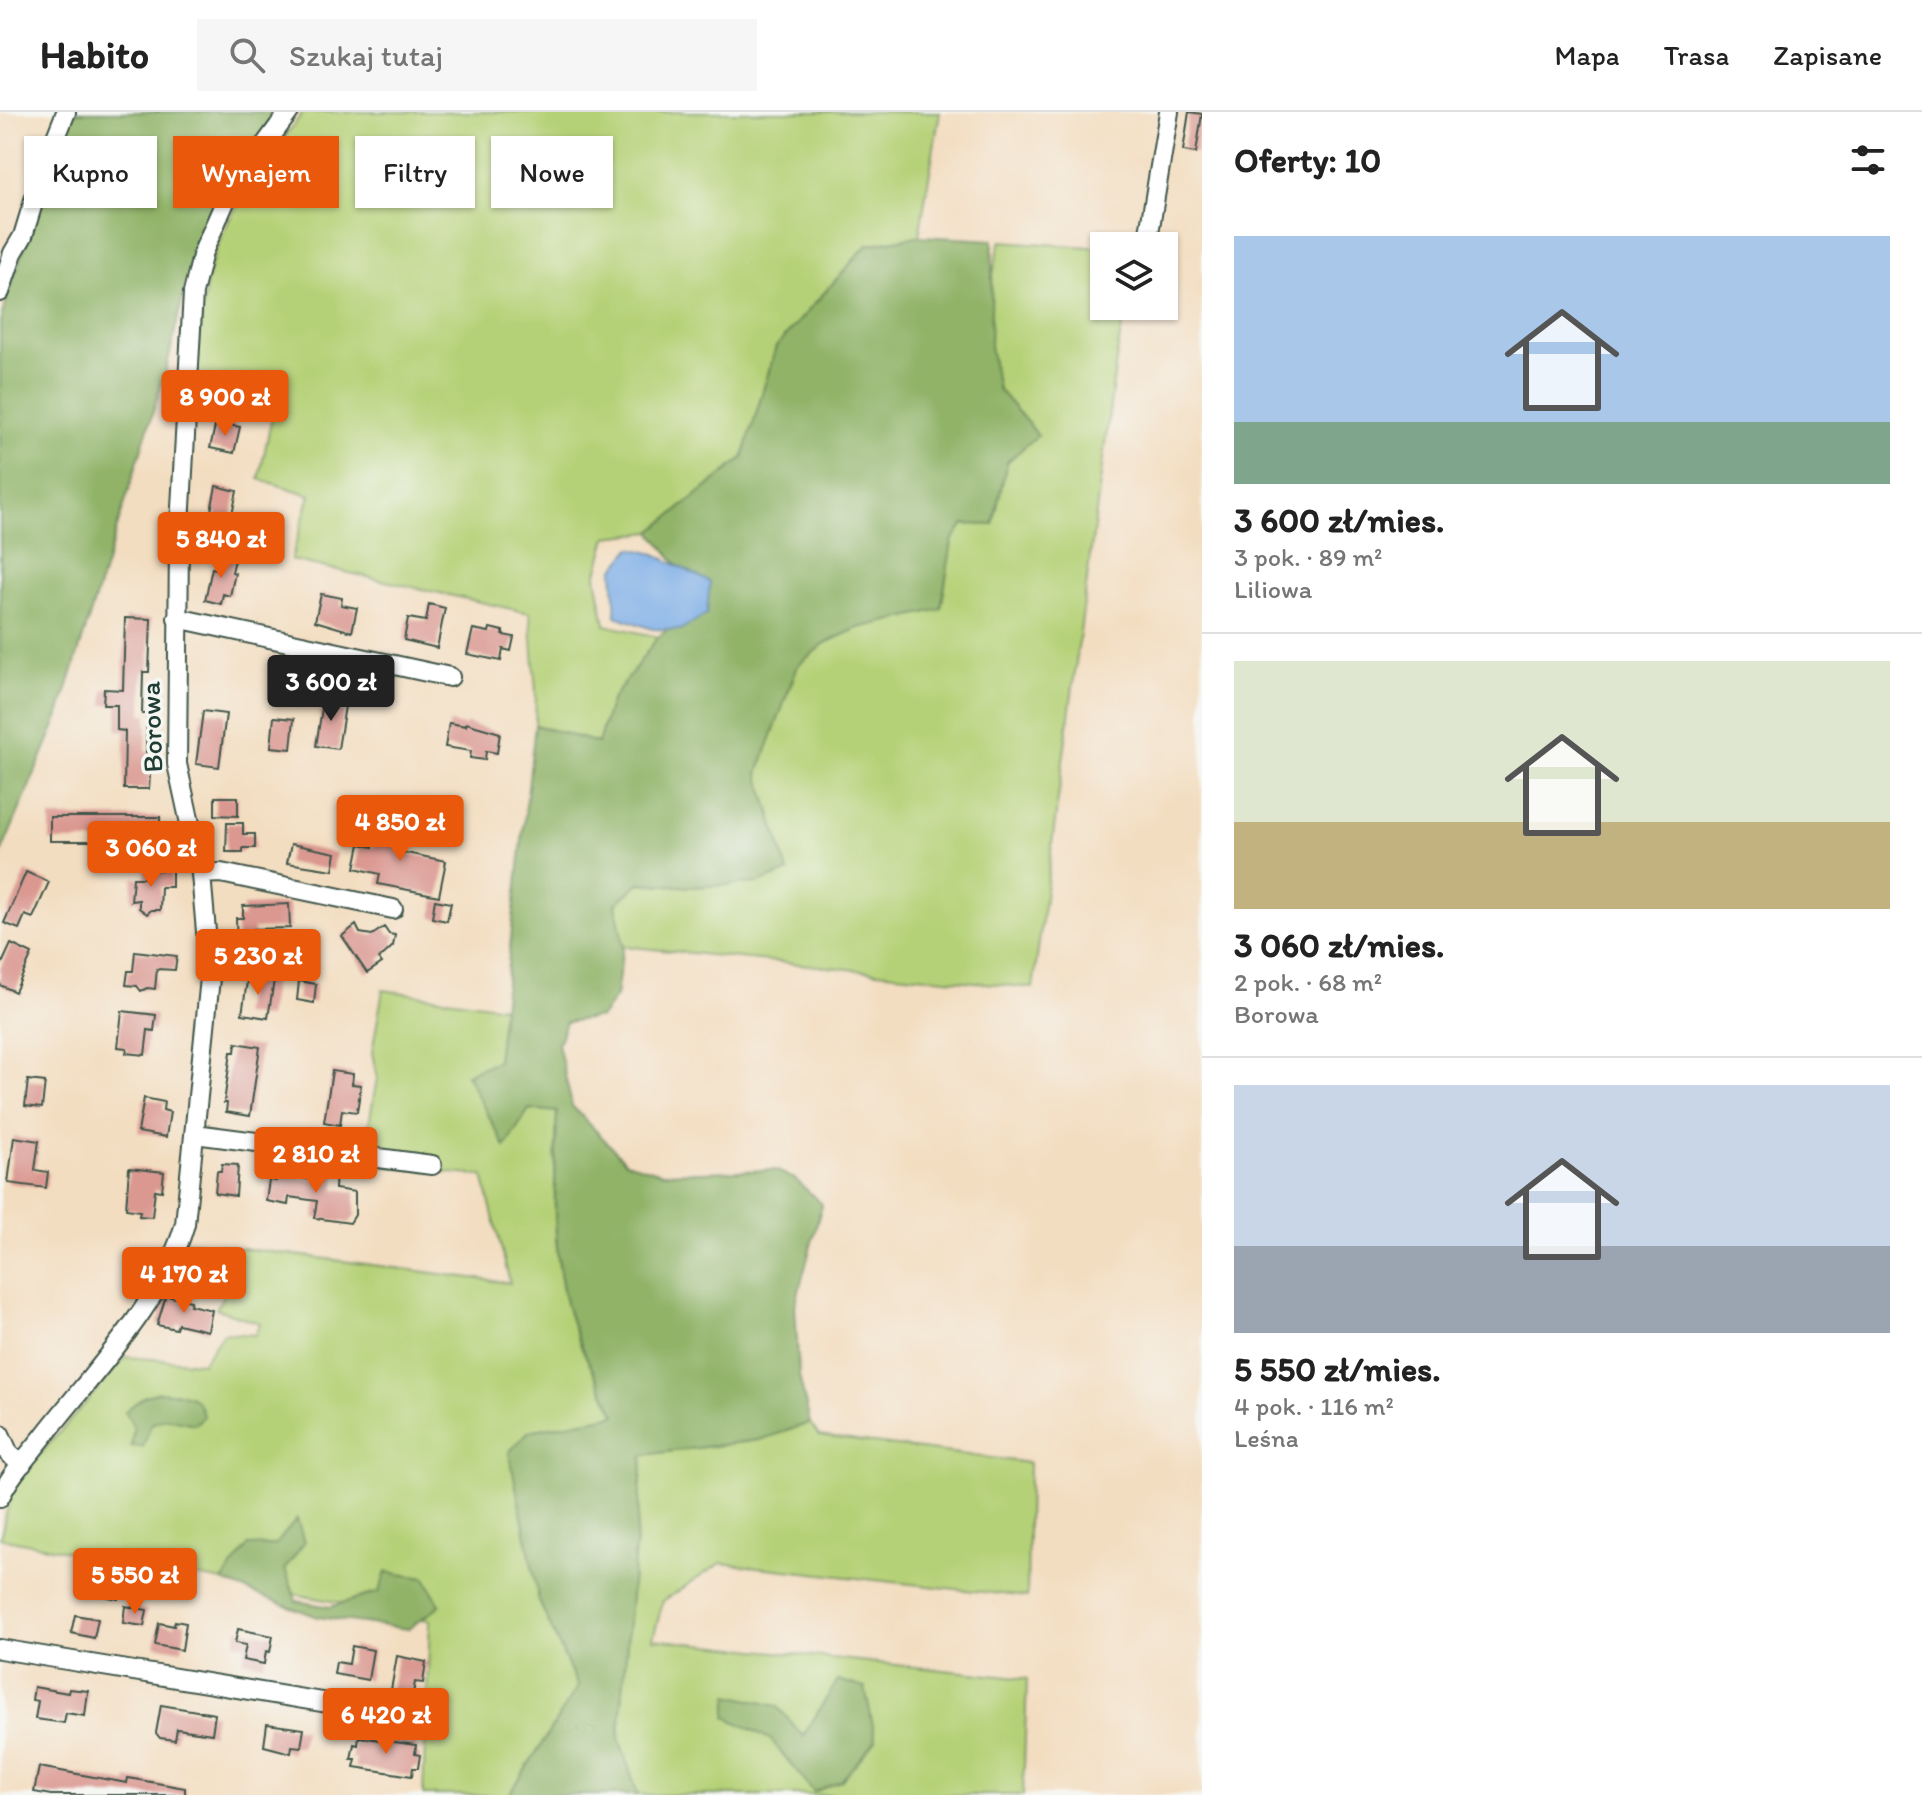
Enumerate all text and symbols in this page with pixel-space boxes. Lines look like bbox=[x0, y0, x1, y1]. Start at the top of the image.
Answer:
search box bbox=[197, 19, 757, 91]
text: Habito bbox=[40, 32, 149, 78]
icon: search bbox=[225, 33, 269, 77]
text: Szukaj tutaj bbox=[289, 37, 443, 74]
text: Mapa bbox=[1554, 38, 1620, 72]
text: Trasa bbox=[1664, 38, 1729, 72]
text: Zapisane bbox=[1773, 38, 1882, 72]
chip: Kupno bbox=[24, 136, 157, 208]
chip: Wynajem bbox=[173, 136, 339, 208]
chip: Filtry bbox=[355, 136, 475, 208]
chip: Nowe bbox=[491, 136, 613, 208]
icon: filters bbox=[1846, 138, 1890, 182]
text: Oferty: 10 bbox=[1234, 140, 1381, 181]
map controls bbox=[1090, 232, 1178, 320]
button: layers bbox=[1090, 232, 1178, 320]
icon: home bbox=[1490, 288, 1634, 432]
pin: 8 900 zł bbox=[142, 370, 308, 438]
text: 8 900 zł bbox=[179, 380, 271, 412]
text: 3 600 zł/mies. bbox=[1234, 500, 1444, 541]
pin: 5 840 zł bbox=[138, 512, 304, 580]
text: 5 840 zł bbox=[176, 522, 266, 554]
text: 3 pok. · 89 m² bbox=[1234, 541, 1382, 573]
text: Liliowa bbox=[1234, 573, 1312, 605]
pin: 3 600 zł bbox=[248, 655, 414, 723]
text: 3 600 zł bbox=[285, 665, 377, 697]
street label: Borowa bbox=[132, 680, 170, 773]
icon: home bbox=[1490, 713, 1634, 857]
pin: 4 850 zł bbox=[317, 795, 483, 863]
text: 4 850 zł bbox=[355, 805, 445, 837]
pin: 3 060 zł bbox=[68, 821, 234, 889]
text: 3 060 zł bbox=[105, 831, 197, 863]
text: 3 060 zł/mies. bbox=[1234, 925, 1444, 966]
pin: 5 230 zł bbox=[175, 929, 341, 997]
text: 5 230 zł bbox=[214, 939, 302, 971]
text: 2 pok. · 68 m² bbox=[1234, 966, 1382, 998]
text: Borowa bbox=[1234, 998, 1319, 1030]
pin: 2 810 zł bbox=[233, 1127, 399, 1195]
text: 2 810 zł bbox=[272, 1137, 360, 1169]
icon: home bbox=[1490, 1137, 1634, 1281]
pin: 4 170 zł bbox=[101, 1247, 267, 1315]
text: 4 170 zł bbox=[140, 1257, 228, 1289]
text: 5 550 zł/mies. bbox=[1234, 1349, 1441, 1390]
text: 4 pok. · 116 m² bbox=[1234, 1390, 1394, 1422]
text: Leśna bbox=[1234, 1422, 1299, 1454]
pin: 5 550 zł bbox=[52, 1548, 218, 1616]
text: 5 550 zł bbox=[91, 1558, 179, 1590]
pin: 6 420 zł bbox=[303, 1688, 469, 1756]
text: 6 420 zł bbox=[341, 1698, 431, 1730]

